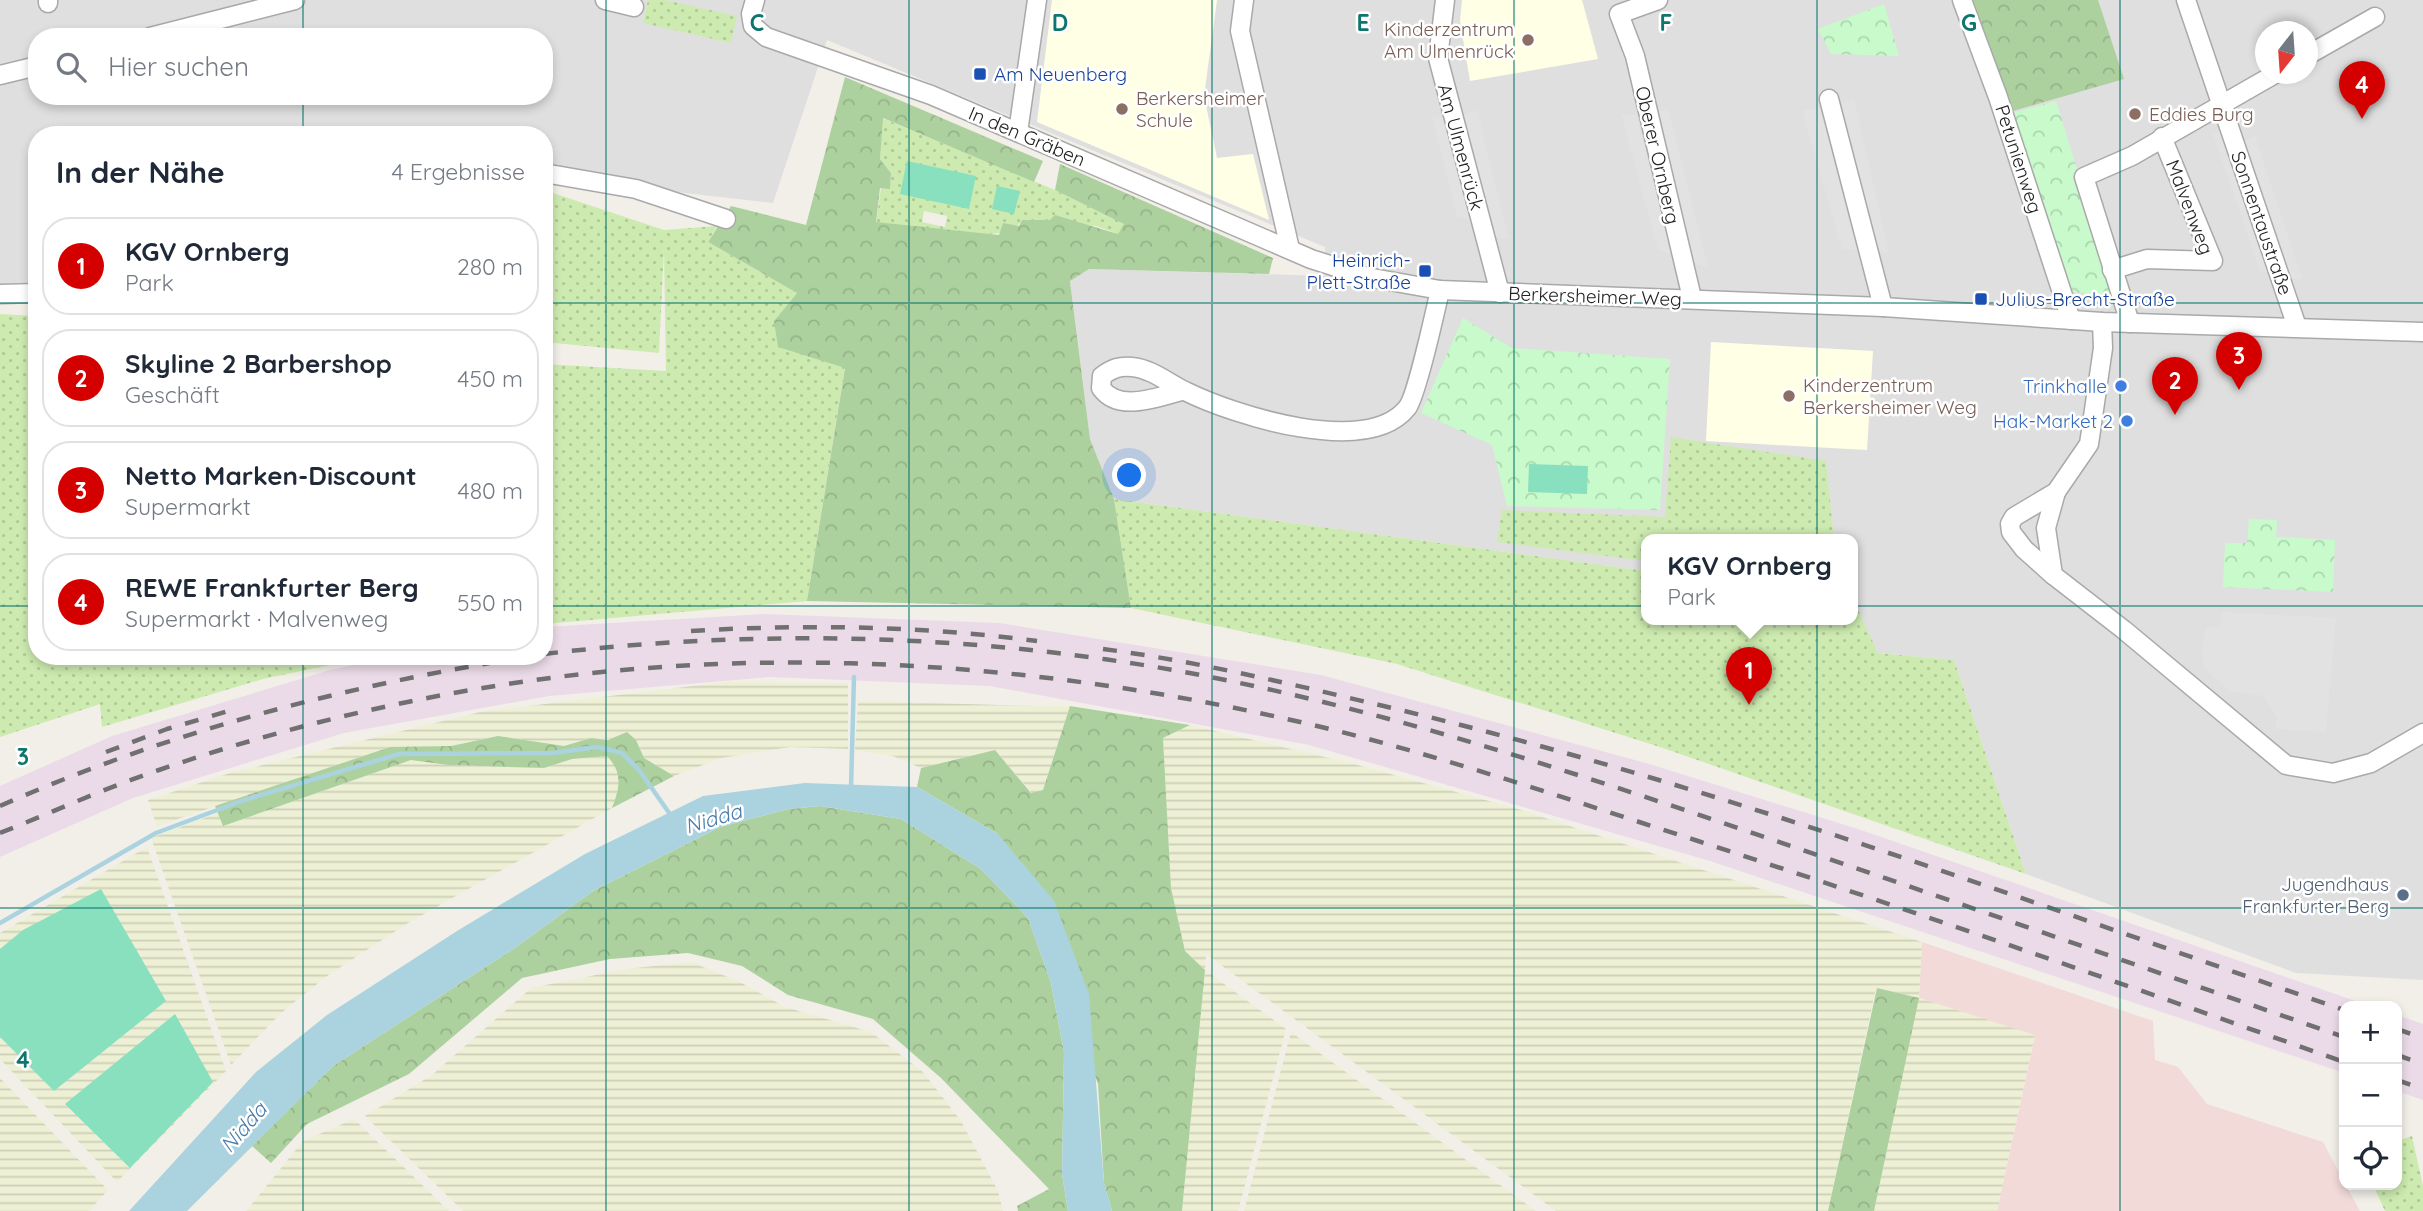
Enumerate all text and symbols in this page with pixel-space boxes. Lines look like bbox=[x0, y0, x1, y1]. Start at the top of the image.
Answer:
text: C bbox=[750, 8, 764, 37]
text: D bbox=[1052, 8, 1068, 37]
text: E bbox=[1356, 8, 1370, 37]
text: F bbox=[1660, 8, 1672, 37]
text: G bbox=[1961, 8, 1977, 37]
place label: Kinderzentrum Am Ulmenrück bbox=[1384, 17, 1514, 63]
north arrow bbox=[2255, 21, 2318, 84]
search box bbox=[28, 28, 553, 105]
marker: Kinderzentrum Am Ulmenrück bbox=[1520, 32, 1536, 48]
icon: search bbox=[52, 48, 90, 86]
text: Hier suchen bbox=[108, 50, 249, 83]
pin: 4 bbox=[2339, 61, 2385, 119]
place label: Am Neuenberg bbox=[994, 62, 1127, 86]
marker: Am Neuenberg bbox=[972, 66, 988, 82]
street label: Am Ulmenrück bbox=[1433, 81, 1489, 213]
street label: Oberer Ornberg bbox=[1630, 84, 1686, 226]
place label: Berkersheimer Schule bbox=[1136, 86, 1265, 132]
street label: In den Gräben bbox=[965, 101, 1089, 171]
marker: Berkersheimer Schule bbox=[1114, 101, 1130, 117]
street label: Petunienweg bbox=[1990, 102, 2048, 216]
place label: Eddies Burg bbox=[2149, 102, 2254, 126]
marker: Eddies Burg bbox=[2127, 106, 2143, 122]
street label: Sonnentaustraße bbox=[2226, 148, 2298, 298]
text: In der Nähe bbox=[56, 153, 225, 191]
street label: Malvenweg bbox=[2161, 156, 2219, 258]
text: 4 Ergebnisse bbox=[391, 157, 525, 186]
text: KGV Ornberg bbox=[125, 235, 290, 268]
place label: Heinrich- Plett-Straße bbox=[1306, 248, 1411, 294]
text: 1 bbox=[77, 252, 85, 281]
text: 280 m bbox=[457, 252, 523, 281]
marker: Heinrich- Plett-Straße bbox=[1417, 263, 1433, 279]
text: Park bbox=[125, 268, 174, 297]
street label: Berkersheimer Weg bbox=[1508, 281, 1682, 311]
place label: Julius-Brecht-Straße bbox=[1995, 287, 2175, 311]
marker: Julius-Brecht-Straße bbox=[1973, 291, 1989, 307]
pin: 3 bbox=[2216, 332, 2262, 390]
text: Skyline 2 Barbershop bbox=[125, 347, 392, 380]
pin: 2 bbox=[2152, 357, 2198, 415]
text: 2 bbox=[74, 364, 88, 393]
text: 450 m bbox=[457, 364, 523, 393]
place label: Kinderzentrum Berkersheimer Weg bbox=[1803, 373, 1977, 419]
place label: Trinkhalle bbox=[2023, 374, 2107, 398]
marker: Trinkhalle bbox=[2113, 378, 2129, 394]
text: Geschäft bbox=[125, 380, 220, 409]
marker: Kinderzentrum Berkersheimer Weg bbox=[1781, 388, 1797, 404]
place label: Hak-Market 2 bbox=[1993, 409, 2113, 433]
marker: Hak-Market 2 bbox=[2119, 413, 2135, 429]
your location bbox=[1112, 458, 1146, 492]
text: Netto Marken-Discount bbox=[125, 459, 417, 492]
text: 3 bbox=[75, 476, 87, 505]
text: 480 m bbox=[458, 476, 523, 505]
text: Supermarkt bbox=[125, 492, 251, 521]
popup bbox=[1641, 534, 1858, 625]
text: KGV Ornberg bbox=[1667, 549, 1832, 582]
text: REWE Frankfurter Berg bbox=[125, 571, 419, 604]
text: Park bbox=[1667, 582, 1716, 611]
text: 4 bbox=[74, 588, 88, 617]
text: 550 m bbox=[457, 588, 523, 617]
text: Supermarkt · Malvenweg bbox=[125, 604, 388, 633]
pin: 1 bbox=[1726, 647, 1772, 705]
text: 3 bbox=[17, 742, 29, 771]
water label: Nidda bbox=[681, 797, 746, 839]
place label: Jugendhaus Frankfurter Berg bbox=[2242, 872, 2389, 918]
marker: Jugendhaus Frankfurter Berg bbox=[2395, 887, 2411, 903]
map controls bbox=[2339, 1001, 2402, 1190]
button: + bbox=[2339, 1001, 2402, 1064]
text: 4 bbox=[16, 1045, 30, 1074]
button: − bbox=[2339, 1064, 2402, 1127]
water label: Nidda bbox=[214, 1096, 273, 1157]
button: locate bbox=[2339, 1127, 2402, 1190]

